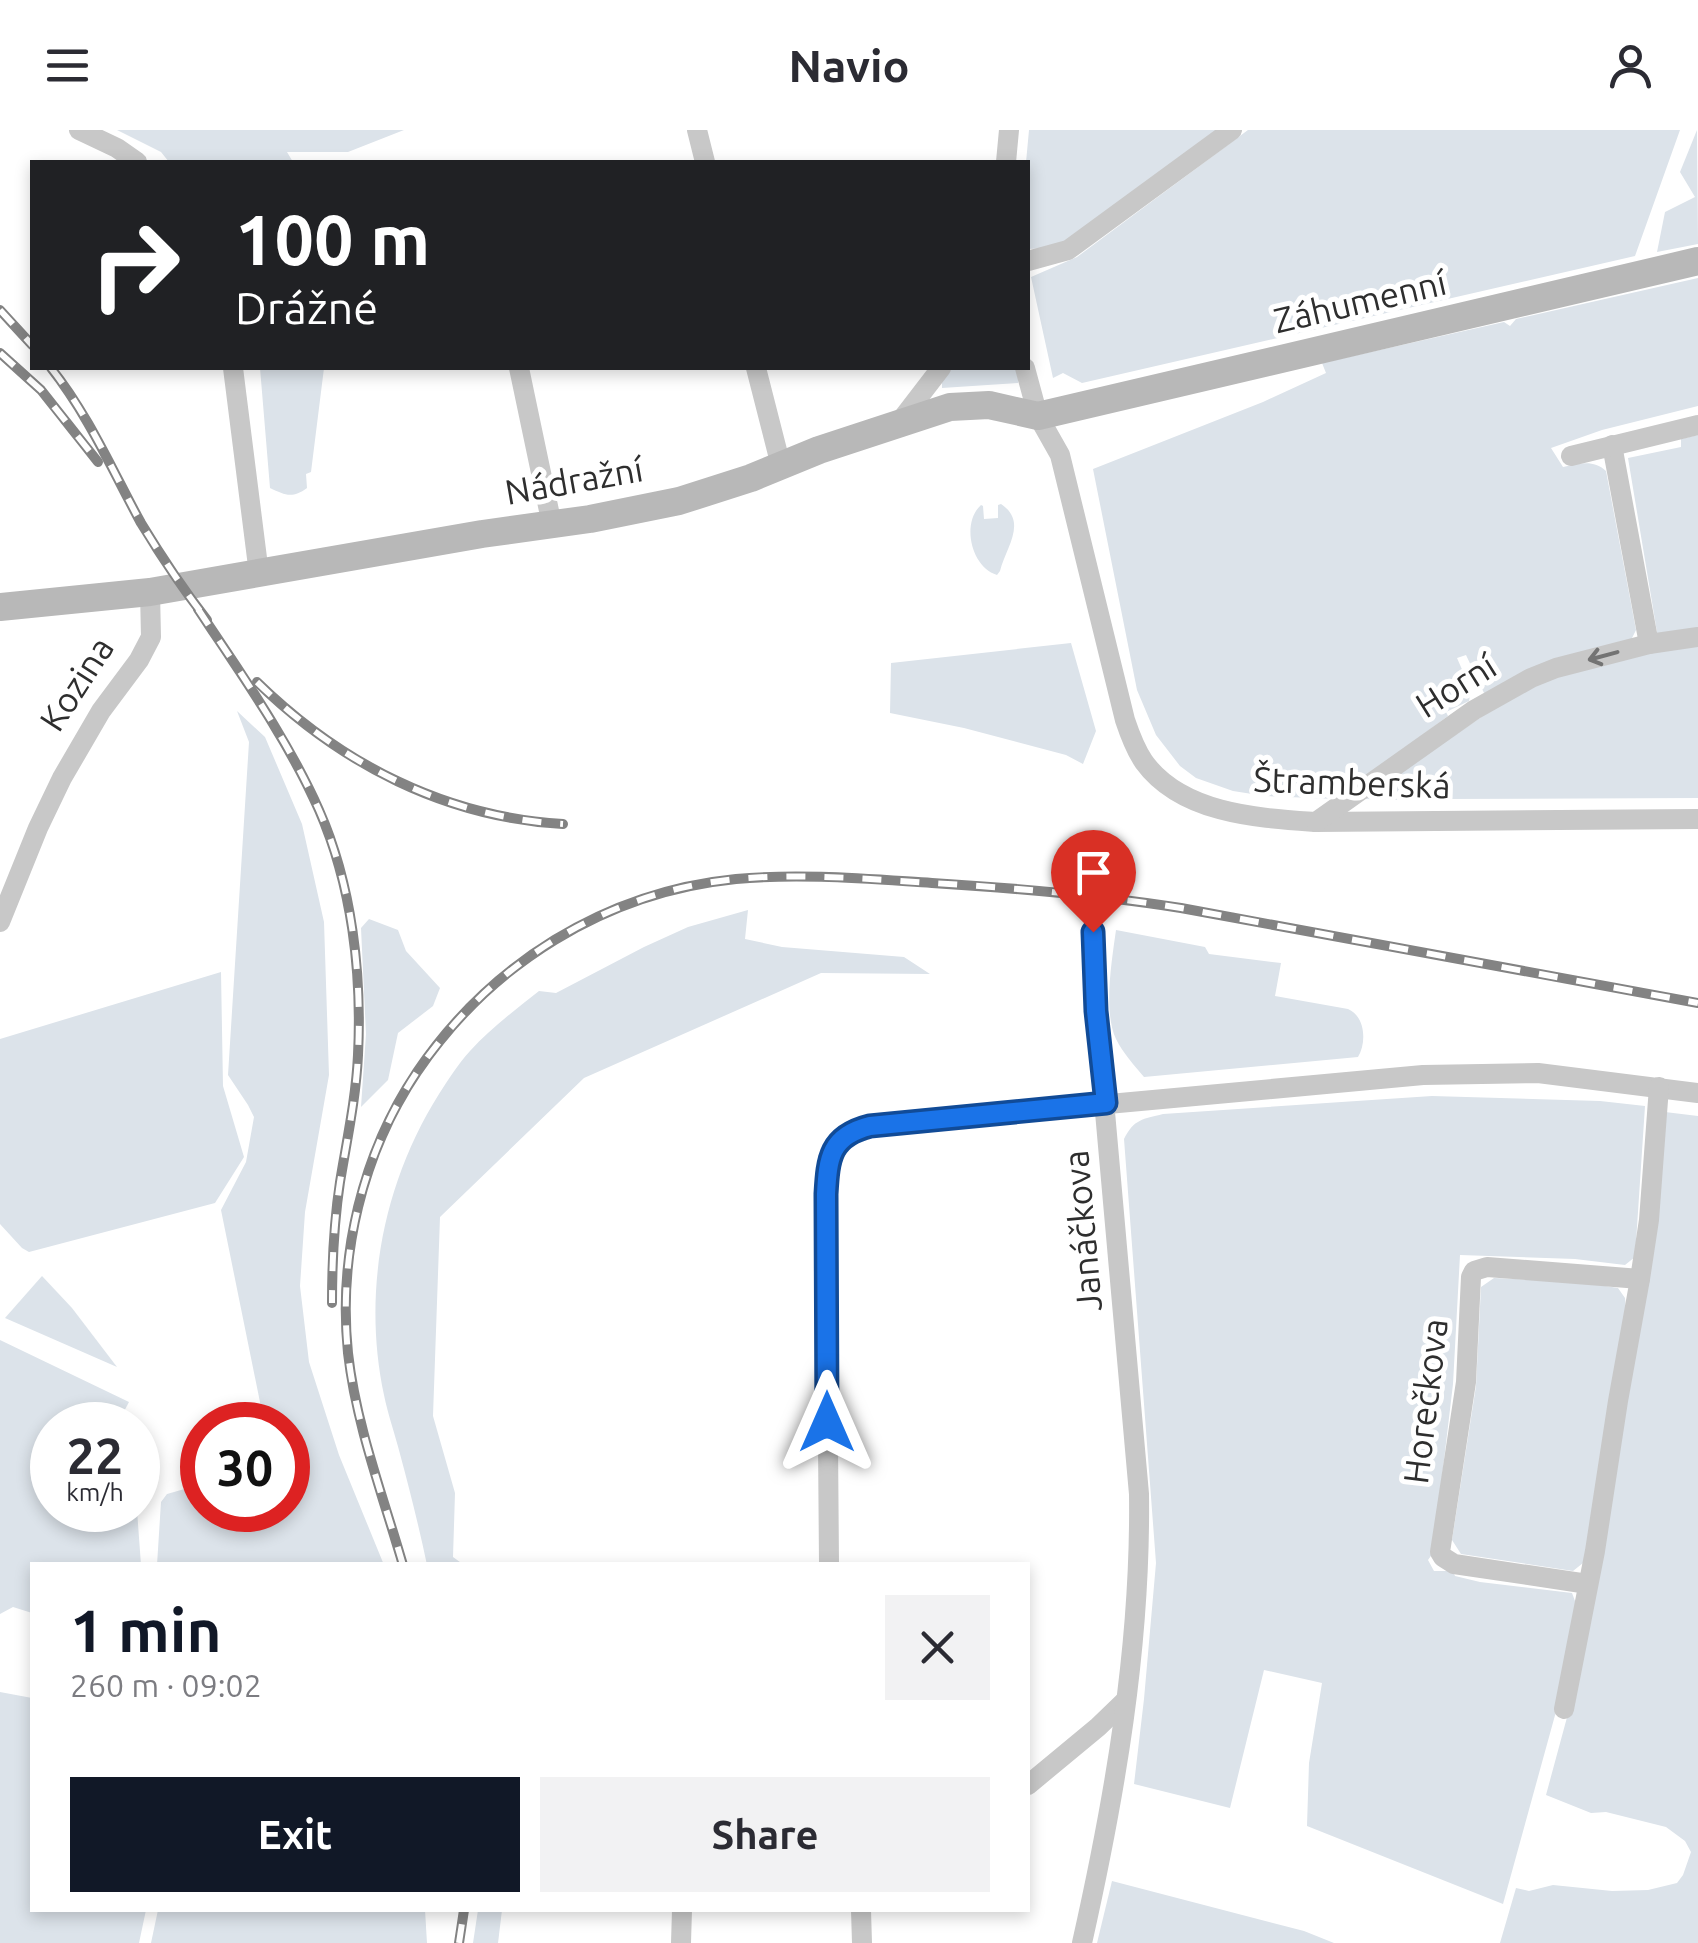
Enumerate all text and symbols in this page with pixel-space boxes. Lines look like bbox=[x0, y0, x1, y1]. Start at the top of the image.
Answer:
icon: menu bbox=[40, 38, 95, 93]
icon: person bbox=[1603, 38, 1658, 93]
text: Navio bbox=[788, 40, 910, 91]
icon: right bbox=[70, 200, 200, 330]
text: 100 m bbox=[235, 200, 430, 278]
street label: Záhumenní bbox=[1270, 261, 1451, 340]
text: Drážné bbox=[235, 282, 378, 333]
street label: Nádražní bbox=[502, 448, 647, 512]
street label: Kozina bbox=[31, 629, 121, 738]
street label: Horní bbox=[1408, 644, 1504, 725]
one-way arrow bbox=[1587, 648, 1619, 667]
street label: Štramberská bbox=[1253, 758, 1451, 805]
pin bbox=[1051, 830, 1136, 933]
icon: arrive bbox=[1066, 845, 1121, 900]
street label: Janáčkova bbox=[1055, 1149, 1109, 1313]
street label: Horečkova bbox=[1395, 1316, 1455, 1486]
position arrow bbox=[775, 1370, 879, 1474]
speed limit sign: 30 bbox=[180, 1402, 310, 1532]
text: 22 bbox=[67, 1427, 123, 1483]
text: km/h bbox=[66, 1478, 124, 1506]
button: close bbox=[885, 1595, 990, 1700]
text: 1 min bbox=[70, 1596, 222, 1663]
text: 260 m · 09:02 bbox=[70, 1667, 262, 1703]
button: Exit bbox=[70, 1777, 520, 1892]
button: Share bbox=[540, 1777, 990, 1892]

